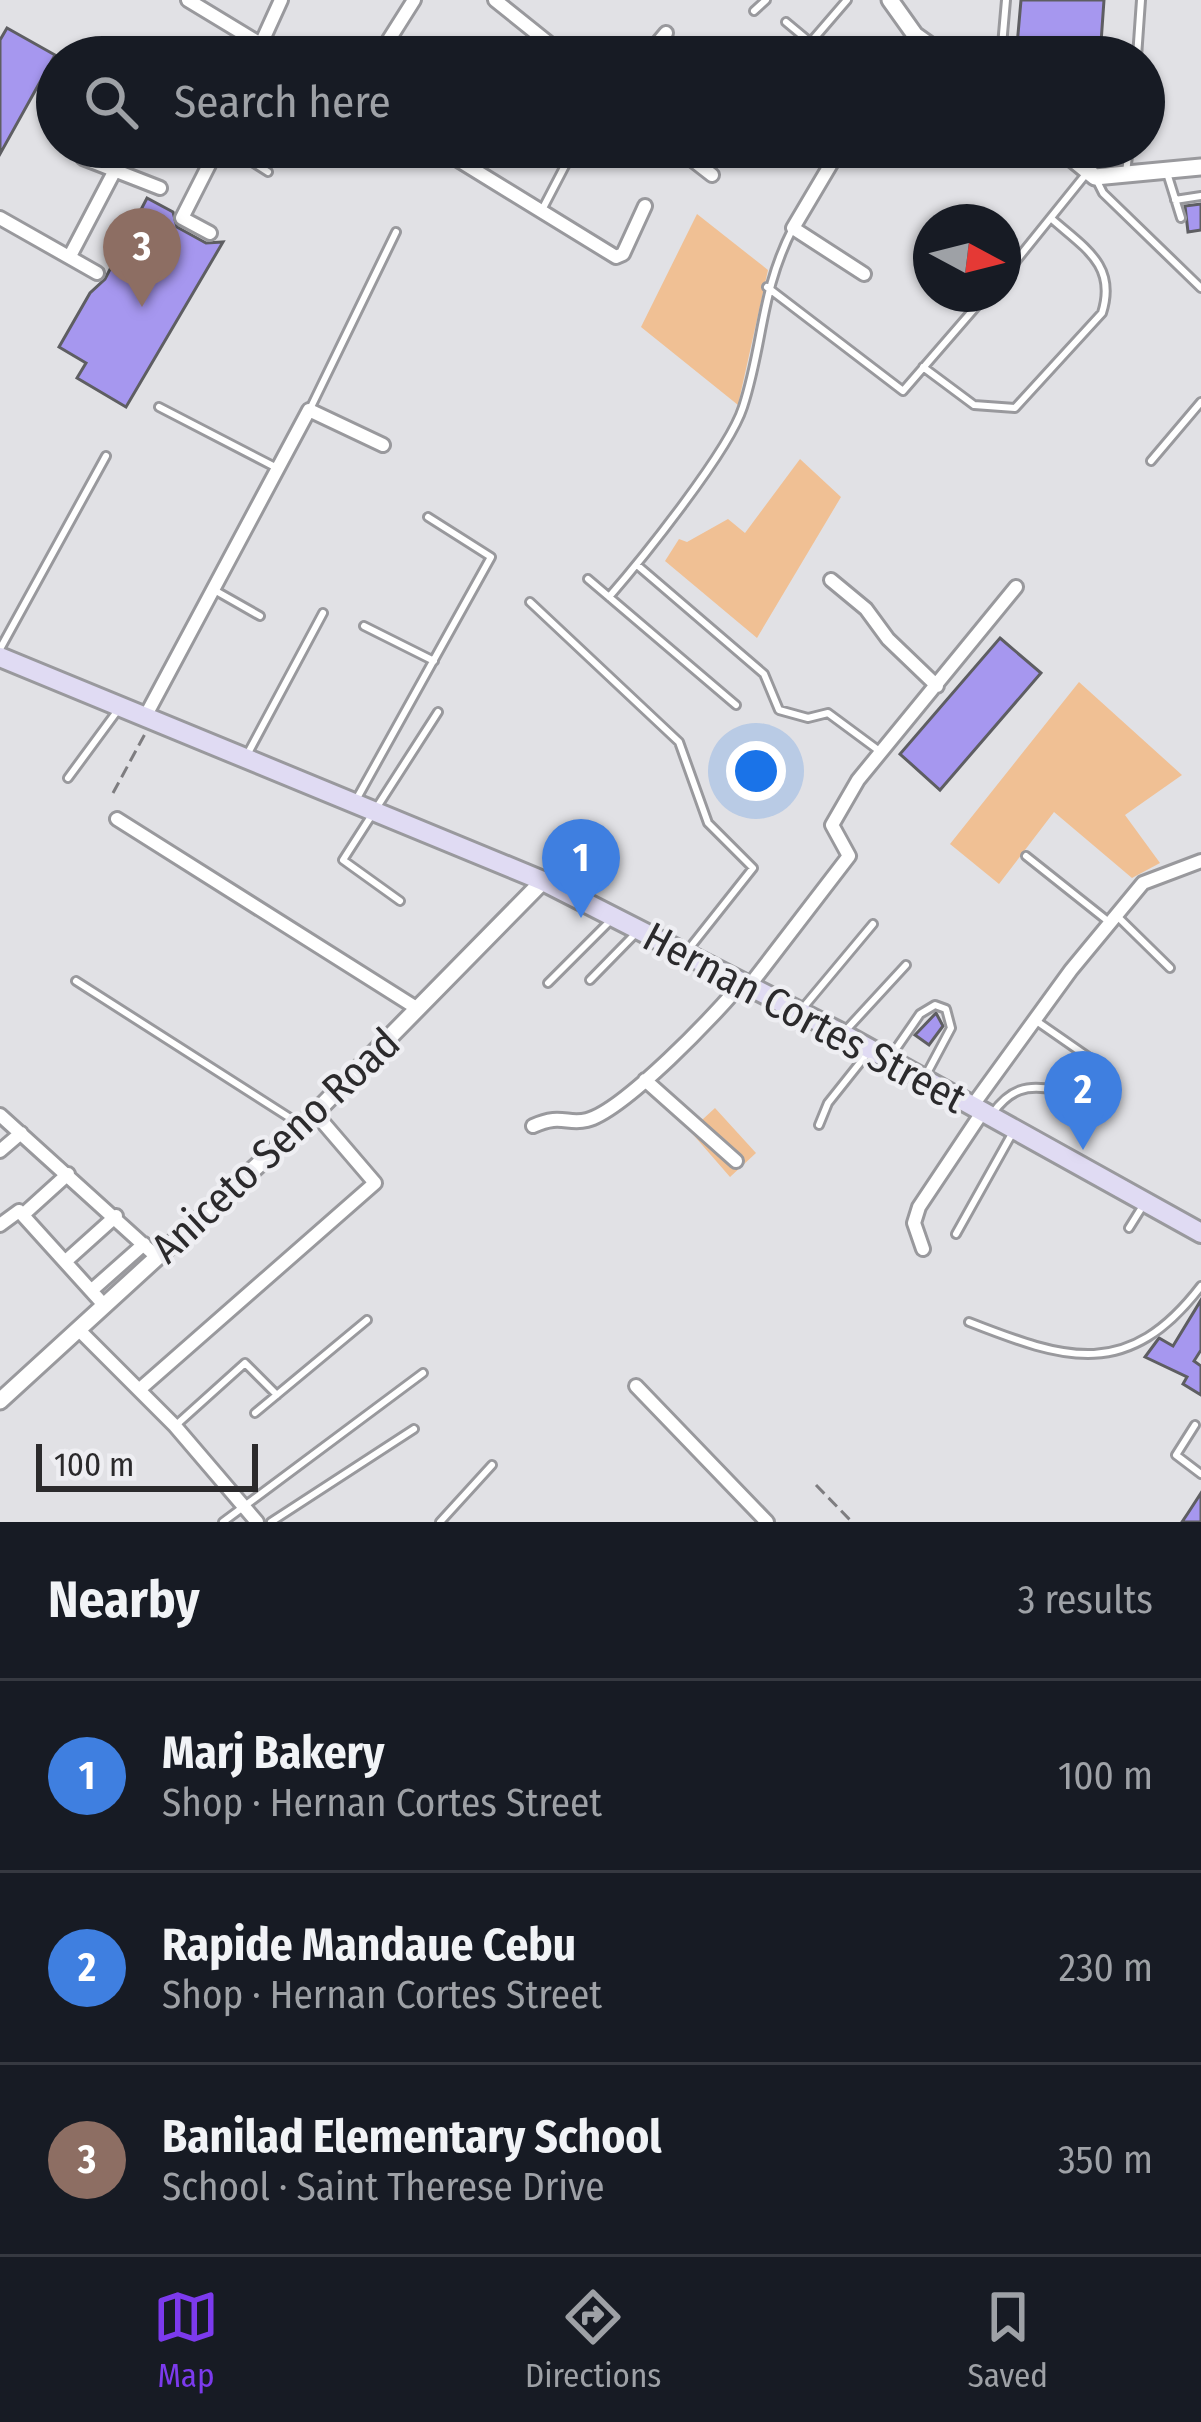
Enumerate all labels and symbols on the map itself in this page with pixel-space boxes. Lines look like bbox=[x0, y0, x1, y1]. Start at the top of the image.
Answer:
north arrow bbox=[913, 204, 1021, 312]
pin: 3 bbox=[103, 208, 181, 307]
your location bbox=[726, 741, 786, 801]
pin: 1 bbox=[542, 819, 620, 918]
street label: Hernan Cortes Street bbox=[635, 912, 974, 1124]
street label: Aniceto Seno Road bbox=[141, 1018, 410, 1273]
pin: 2 bbox=[1044, 1051, 1122, 1150]
scale bar bbox=[36, 1438, 258, 1491]

